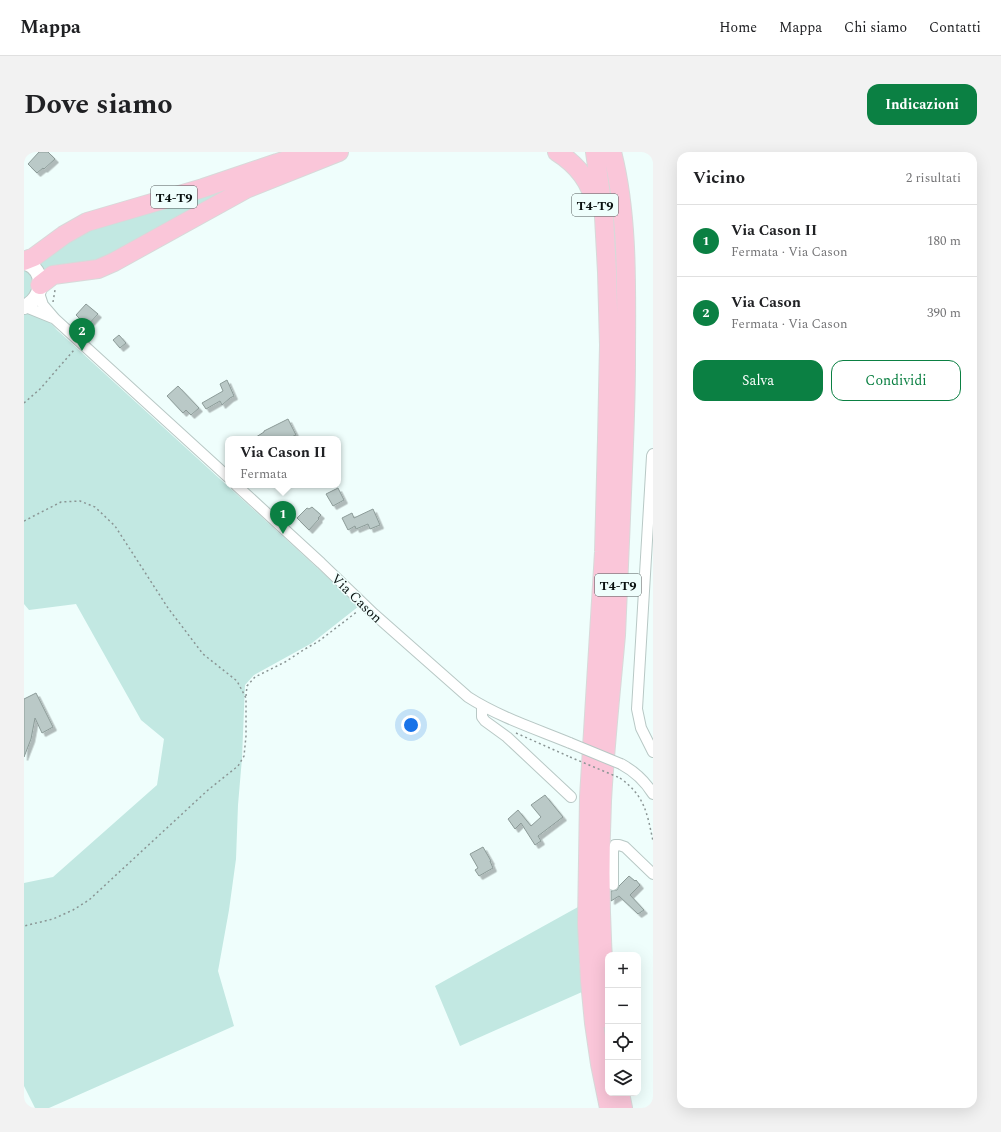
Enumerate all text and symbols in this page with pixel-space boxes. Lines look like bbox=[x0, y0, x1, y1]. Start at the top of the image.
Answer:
text: Mappa bbox=[20, 13, 81, 42]
text: Home bbox=[719, 17, 757, 38]
text: Mappa bbox=[779, 17, 822, 38]
text: Chi siamo bbox=[844, 17, 907, 38]
text: Contatti bbox=[929, 17, 981, 38]
text: Dove siamo bbox=[24, 83, 173, 126]
button: Indicazioni bbox=[867, 84, 977, 125]
text: Vicino bbox=[693, 165, 745, 191]
text: 2 risultati bbox=[906, 168, 961, 188]
road number: T4-T9 bbox=[151, 186, 197, 208]
road number: T4-T9 bbox=[572, 194, 618, 216]
text: Via Cason II bbox=[731, 219, 817, 242]
text: 1 bbox=[702, 231, 710, 251]
text: 180 m bbox=[927, 231, 961, 251]
text: Fermata · Via Cason bbox=[731, 242, 848, 262]
text: Via Cason bbox=[731, 291, 801, 314]
text: 2 bbox=[702, 303, 710, 323]
text: 390 m bbox=[927, 303, 961, 323]
text: Fermata · Via Cason bbox=[731, 314, 848, 334]
pin: 2 bbox=[69, 318, 95, 351]
button: Salva bbox=[693, 360, 823, 401]
button: Condividi bbox=[831, 360, 961, 401]
popup bbox=[225, 436, 341, 488]
text: Via Cason II bbox=[240, 441, 326, 464]
text: Fermata bbox=[240, 464, 287, 484]
pin: 1 bbox=[270, 501, 296, 534]
street label: Via Cason bbox=[326, 569, 387, 628]
road number: T4-T9 bbox=[595, 574, 641, 596]
your location bbox=[401, 715, 421, 735]
map controls bbox=[605, 952, 641, 1096]
button: + bbox=[605, 952, 641, 988]
button: − bbox=[605, 988, 641, 1024]
button: locate bbox=[605, 1024, 641, 1060]
button: layers bbox=[605, 1060, 641, 1096]

